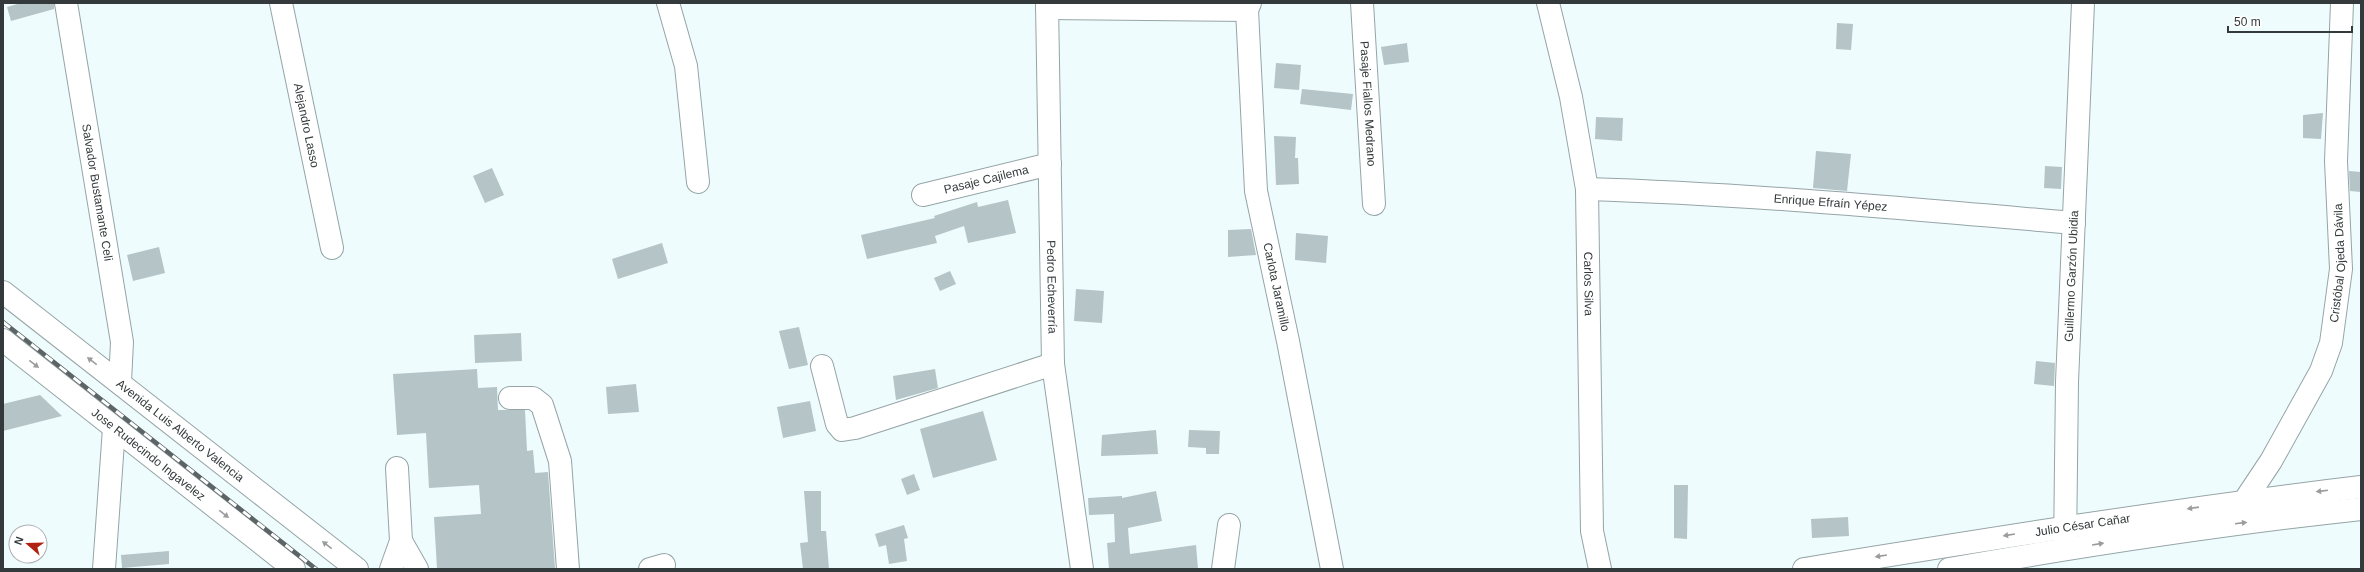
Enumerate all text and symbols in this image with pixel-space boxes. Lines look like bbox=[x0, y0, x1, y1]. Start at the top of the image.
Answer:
scale bar bbox=[2228, 8, 2352, 34]
text: 50 m bbox=[2234, 15, 2261, 29]
street label: Pasaje Fiallos Medrano bbox=[1357, 41, 1379, 167]
street label: Alejandro Lasso bbox=[291, 82, 322, 169]
street label: Salvador Bustamante Celi bbox=[79, 123, 116, 262]
street label: Pasaje Cajilema bbox=[942, 162, 1030, 197]
street label: Enrique Efraín Yépez bbox=[1773, 192, 1888, 214]
street label: Cristóbal Ojeda Dávila bbox=[2327, 203, 2348, 323]
street label: Guillermo Garzón Ubidia bbox=[2062, 210, 2081, 342]
street label: Pedro Echeverría bbox=[1044, 240, 1060, 334]
street label: Carlota Jaramillo bbox=[1260, 241, 1293, 333]
street label: Carlos Silva bbox=[1581, 252, 1596, 316]
one-way arrow bbox=[87, 357, 98, 365]
one-way arrow bbox=[28, 359, 39, 368]
street label: Avenida Luis Alberto Valencia bbox=[114, 376, 247, 485]
street label: Jose Rudecindo Ingavelez bbox=[89, 405, 208, 504]
one-way arrow bbox=[2316, 488, 2328, 494]
one-way arrow bbox=[2187, 505, 2199, 511]
one-way arrow bbox=[218, 509, 229, 518]
street label: Julio César Cañar bbox=[2034, 511, 2131, 539]
one-way arrow bbox=[2235, 519, 2247, 526]
north arrow bbox=[8, 524, 48, 564]
one-way arrow bbox=[2003, 532, 2015, 538]
text: N bbox=[12, 535, 26, 546]
one-way arrow bbox=[321, 541, 332, 549]
one-way arrow bbox=[2092, 541, 2104, 547]
one-way arrow bbox=[1875, 554, 1887, 560]

